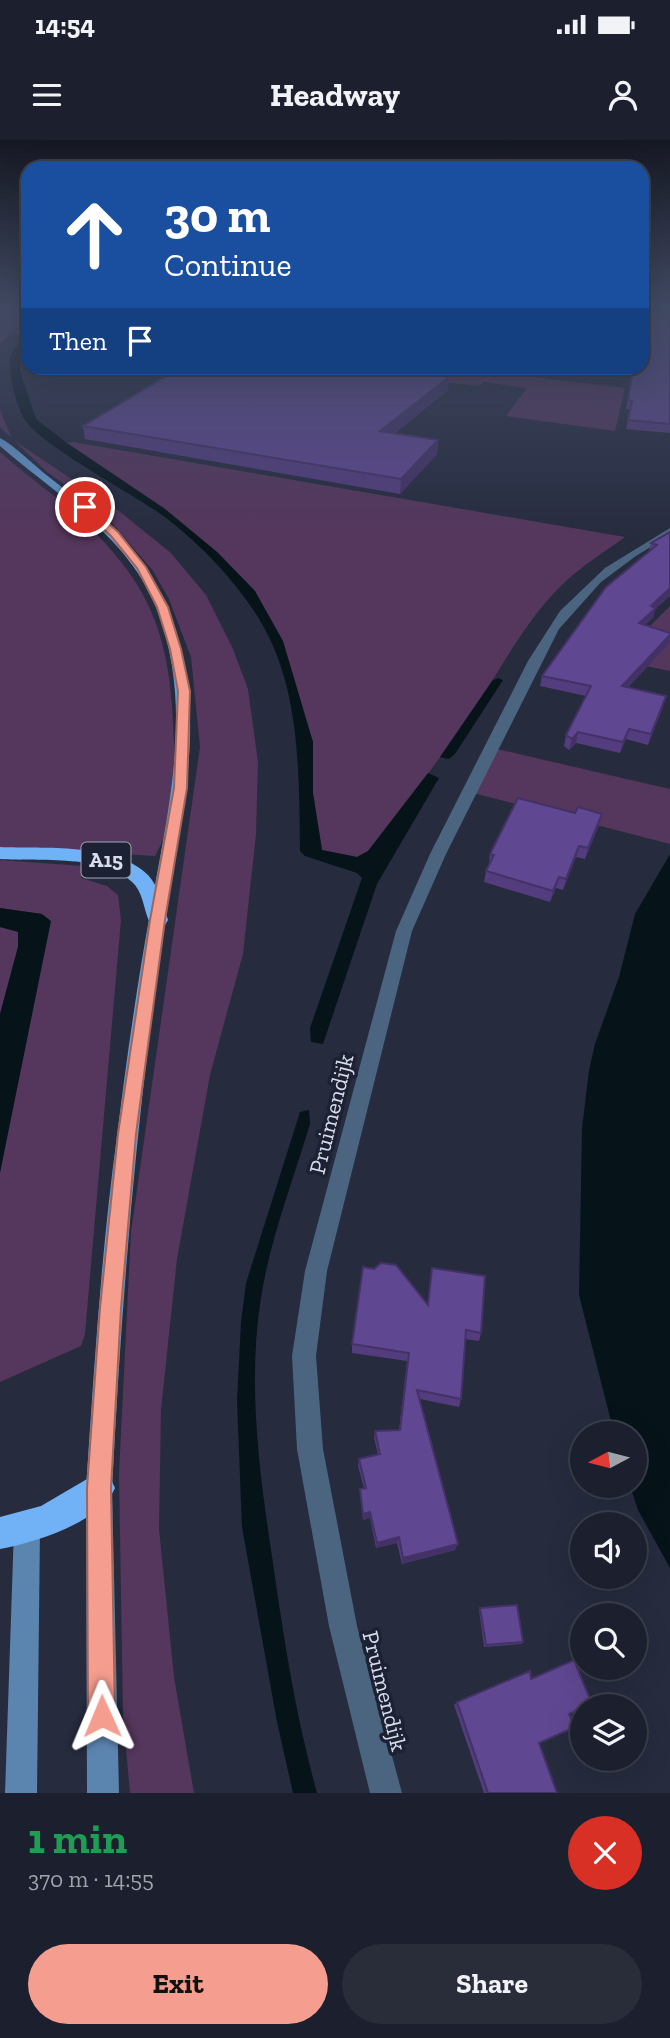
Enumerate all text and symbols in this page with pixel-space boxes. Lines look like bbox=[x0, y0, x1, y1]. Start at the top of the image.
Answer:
text: 14:54 bbox=[35, 9, 95, 41]
icon: menu bbox=[28, 76, 66, 114]
text: Headway bbox=[270, 76, 400, 114]
icon: person bbox=[604, 76, 642, 114]
text: 30 m bbox=[164, 186, 270, 245]
icon: ahead bbox=[49, 189, 140, 280]
text: Continue bbox=[164, 246, 292, 284]
icon: arrive bbox=[121, 322, 159, 360]
text: Then bbox=[49, 325, 107, 357]
pin bbox=[55, 477, 115, 537]
icon: arrive bbox=[66, 488, 104, 526]
road number: A15 bbox=[82, 842, 130, 878]
street label: Pruimendijk bbox=[303, 1051, 359, 1177]
north arrow bbox=[570, 1421, 648, 1498]
map controls bbox=[570, 1421, 647, 1771]
button: sound bbox=[570, 1512, 647, 1589]
button: search bbox=[570, 1603, 647, 1680]
street label: Pruimendijk bbox=[357, 1628, 413, 1754]
position arrow bbox=[65, 1679, 139, 1753]
button: layers bbox=[570, 1694, 647, 1771]
text: 1 min bbox=[28, 1813, 127, 1864]
button: close bbox=[568, 1816, 642, 1890]
text: 370 m · 14:55 bbox=[28, 1865, 154, 1893]
button: Exit bbox=[28, 1944, 328, 2024]
button: Share bbox=[342, 1944, 642, 2024]

